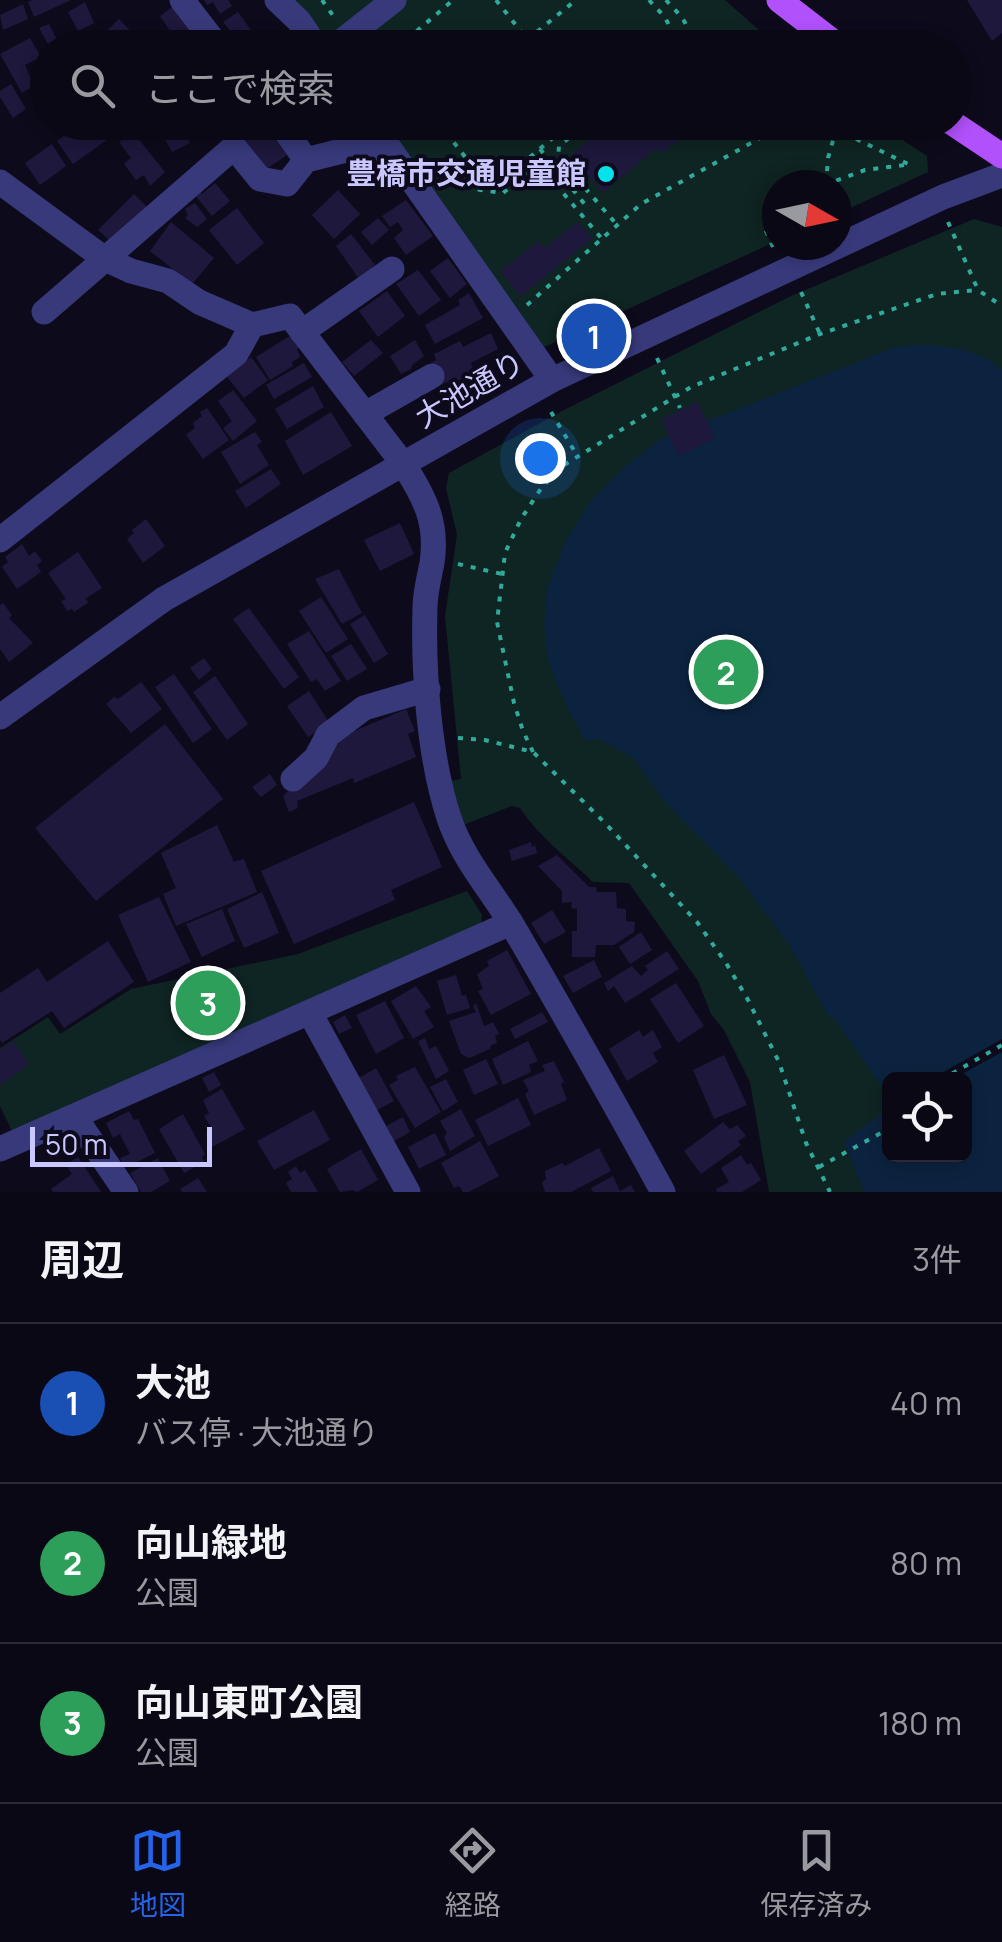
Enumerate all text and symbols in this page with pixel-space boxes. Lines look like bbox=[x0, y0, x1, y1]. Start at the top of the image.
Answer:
search box bbox=[30, 30, 972, 140]
icon: search bbox=[65, 58, 120, 113]
text: ここで検索 bbox=[145, 61, 335, 113]
place label: 豊橋市交通児童館 bbox=[346, 152, 586, 193]
marker: 豊橋市交通児童館 bbox=[595, 163, 617, 185]
north arrow bbox=[762, 170, 852, 260]
pin: 1 bbox=[562, 298, 626, 374]
street label: 大池通り bbox=[407, 341, 531, 436]
your location bbox=[515, 433, 566, 484]
pin: 2 bbox=[694, 634, 758, 710]
pin: 3 bbox=[176, 966, 240, 1040]
map controls bbox=[882, 1072, 972, 1162]
button: locate bbox=[882, 1072, 972, 1162]
scale bar bbox=[30, 1122, 212, 1166]
text: 50 m bbox=[45, 1125, 108, 1163]
text: 周辺 bbox=[40, 1230, 124, 1288]
text: 3件 bbox=[912, 1237, 962, 1281]
text: 大池 bbox=[135, 1355, 211, 1407]
text: 1 bbox=[65, 1381, 80, 1425]
text: 40 m bbox=[890, 1381, 962, 1425]
text: バス停 · 大池通り bbox=[135, 1410, 379, 1454]
text: 向山緑地 bbox=[135, 1515, 287, 1567]
text: 2 bbox=[63, 1541, 82, 1585]
text: 80 m bbox=[890, 1541, 962, 1585]
text: 公園 bbox=[135, 1570, 199, 1614]
text: 向山東町公園 bbox=[135, 1675, 363, 1727]
text: 3 bbox=[63, 1701, 82, 1745]
text: 180 m bbox=[878, 1701, 962, 1745]
text: 公園 bbox=[135, 1730, 199, 1774]
tab: 地図 bbox=[130, 1823, 186, 1923]
tab: 経路 bbox=[445, 1823, 501, 1923]
tab: 保存済み bbox=[760, 1823, 872, 1923]

